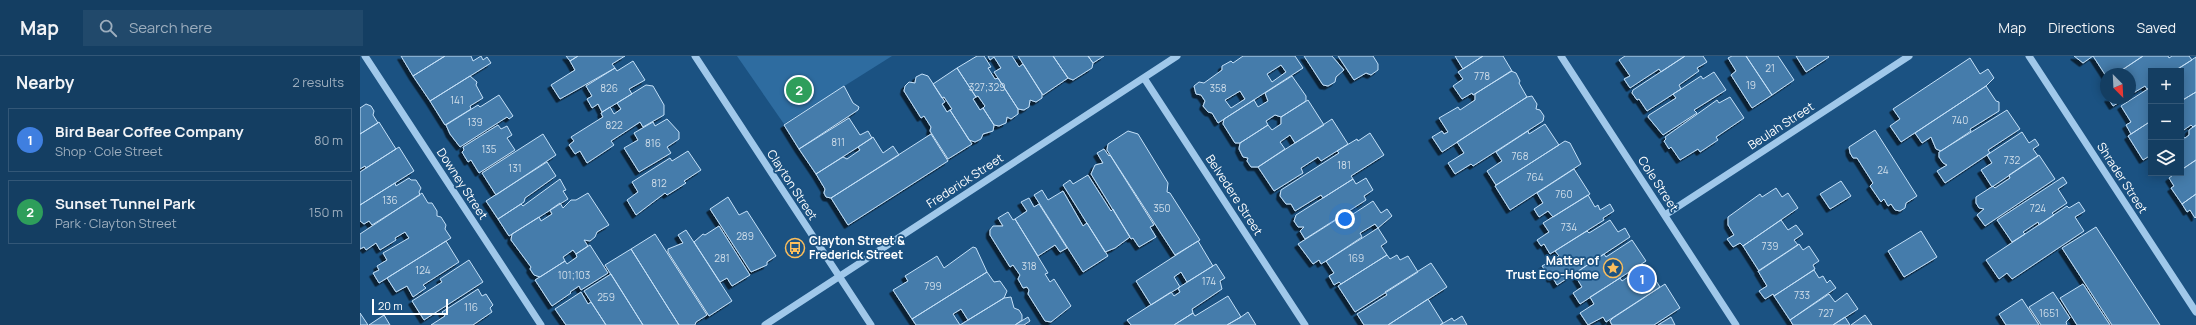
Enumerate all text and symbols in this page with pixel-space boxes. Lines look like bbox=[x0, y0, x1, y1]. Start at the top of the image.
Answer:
search box bbox=[83, 10, 363, 46]
text: Map bbox=[20, 15, 59, 41]
icon: search bbox=[97, 17, 119, 39]
text: Search here bbox=[129, 17, 212, 38]
text: Map bbox=[1998, 18, 2026, 37]
text: Directions bbox=[2048, 18, 2115, 37]
text: Saved bbox=[2137, 18, 2176, 37]
house number: 21 bbox=[1765, 61, 1775, 75]
north arrow bbox=[2100, 68, 2136, 104]
map controls bbox=[2148, 68, 2184, 176]
button: + bbox=[2148, 68, 2184, 104]
house number: 778 bbox=[1474, 69, 1490, 83]
text: Nearby bbox=[16, 71, 74, 94]
text: 2 results bbox=[292, 73, 344, 91]
pin: 2 bbox=[786, 75, 812, 105]
house number: 19 bbox=[1746, 78, 1756, 92]
house number: 327;329 bbox=[969, 80, 1005, 94]
house number: 826 bbox=[600, 81, 618, 95]
house number: 358 bbox=[1209, 81, 1227, 95]
house number: 141 bbox=[450, 93, 464, 107]
street label: Beulah Street bbox=[1744, 98, 1817, 153]
button: − bbox=[2148, 104, 2184, 140]
house number: 740 bbox=[1952, 113, 1968, 127]
house number: 139 bbox=[467, 115, 483, 129]
house number: 822 bbox=[605, 118, 623, 132]
text: Bird Bear Coffee Company bbox=[55, 121, 244, 142]
text: 1 bbox=[27, 131, 33, 149]
text: 80 m bbox=[314, 131, 343, 149]
house number: 811 bbox=[831, 135, 845, 149]
house number: 816 bbox=[645, 136, 661, 150]
street label: Shrader Street bbox=[2093, 139, 2152, 217]
button: layers bbox=[2148, 140, 2184, 176]
text: Shop · Cole Street bbox=[55, 142, 163, 160]
house number: 135 bbox=[481, 142, 497, 156]
street label: Downey Street bbox=[433, 145, 492, 223]
street label: Clayton Street bbox=[763, 146, 822, 223]
street label: Frederick Street bbox=[923, 149, 1007, 212]
house number: 768 bbox=[1511, 149, 1529, 163]
street label: Belvedere Street bbox=[1202, 151, 1267, 239]
street label: Cole Street bbox=[1634, 153, 1683, 215]
house number: 732 bbox=[2004, 153, 2020, 167]
house number: 181 bbox=[1337, 158, 1351, 172]
house number: 131 bbox=[508, 161, 522, 175]
house number: 24 bbox=[1877, 163, 1889, 177]
house number: 764 bbox=[1526, 170, 1544, 184]
house number: 812 bbox=[651, 176, 667, 190]
house number: 760 bbox=[1555, 187, 1573, 201]
text: Sunset Tunnel Park bbox=[55, 193, 195, 214]
house number: 136 bbox=[382, 193, 398, 207]
house number: 350 bbox=[1153, 201, 1171, 215]
house number: 724 bbox=[2030, 201, 2046, 215]
text: 2 bbox=[26, 203, 34, 221]
text: 150 m bbox=[309, 203, 343, 221]
your location bbox=[1335, 209, 1355, 229]
text: Park · Clayton Street bbox=[55, 214, 177, 232]
house number: 734 bbox=[1561, 220, 1577, 234]
house number: 289 bbox=[736, 229, 754, 243]
place label: Clayton Street & Frederick Street bbox=[809, 232, 905, 263]
bus stop icon: Clayton Street & Frederick Street bbox=[784, 237, 806, 259]
house number: 739 bbox=[1762, 239, 1778, 253]
house number: 281 bbox=[714, 251, 730, 265]
house number: 169 bbox=[1348, 251, 1364, 265]
place label: Matter of Trust Eco-Home bbox=[1506, 252, 1599, 283]
place icon: Matter of Trust Eco-Home bbox=[1602, 257, 1624, 279]
house number: 318 bbox=[1021, 259, 1037, 273]
house number: 124 bbox=[415, 263, 431, 277]
pin: 1 bbox=[1629, 264, 1655, 294]
house number: 101;103 bbox=[558, 268, 590, 282]
house number: 174 bbox=[1202, 274, 1216, 288]
house number: 799 bbox=[924, 279, 942, 293]
house number: 733 bbox=[1794, 288, 1810, 302]
house number: 259 bbox=[597, 290, 615, 304]
scale bar bbox=[372, 297, 448, 316]
text: 20 m bbox=[378, 298, 403, 313]
house number: 116 bbox=[464, 300, 478, 314]
house number: 727 bbox=[1818, 306, 1834, 320]
house number: 1651 bbox=[2039, 306, 2059, 320]

